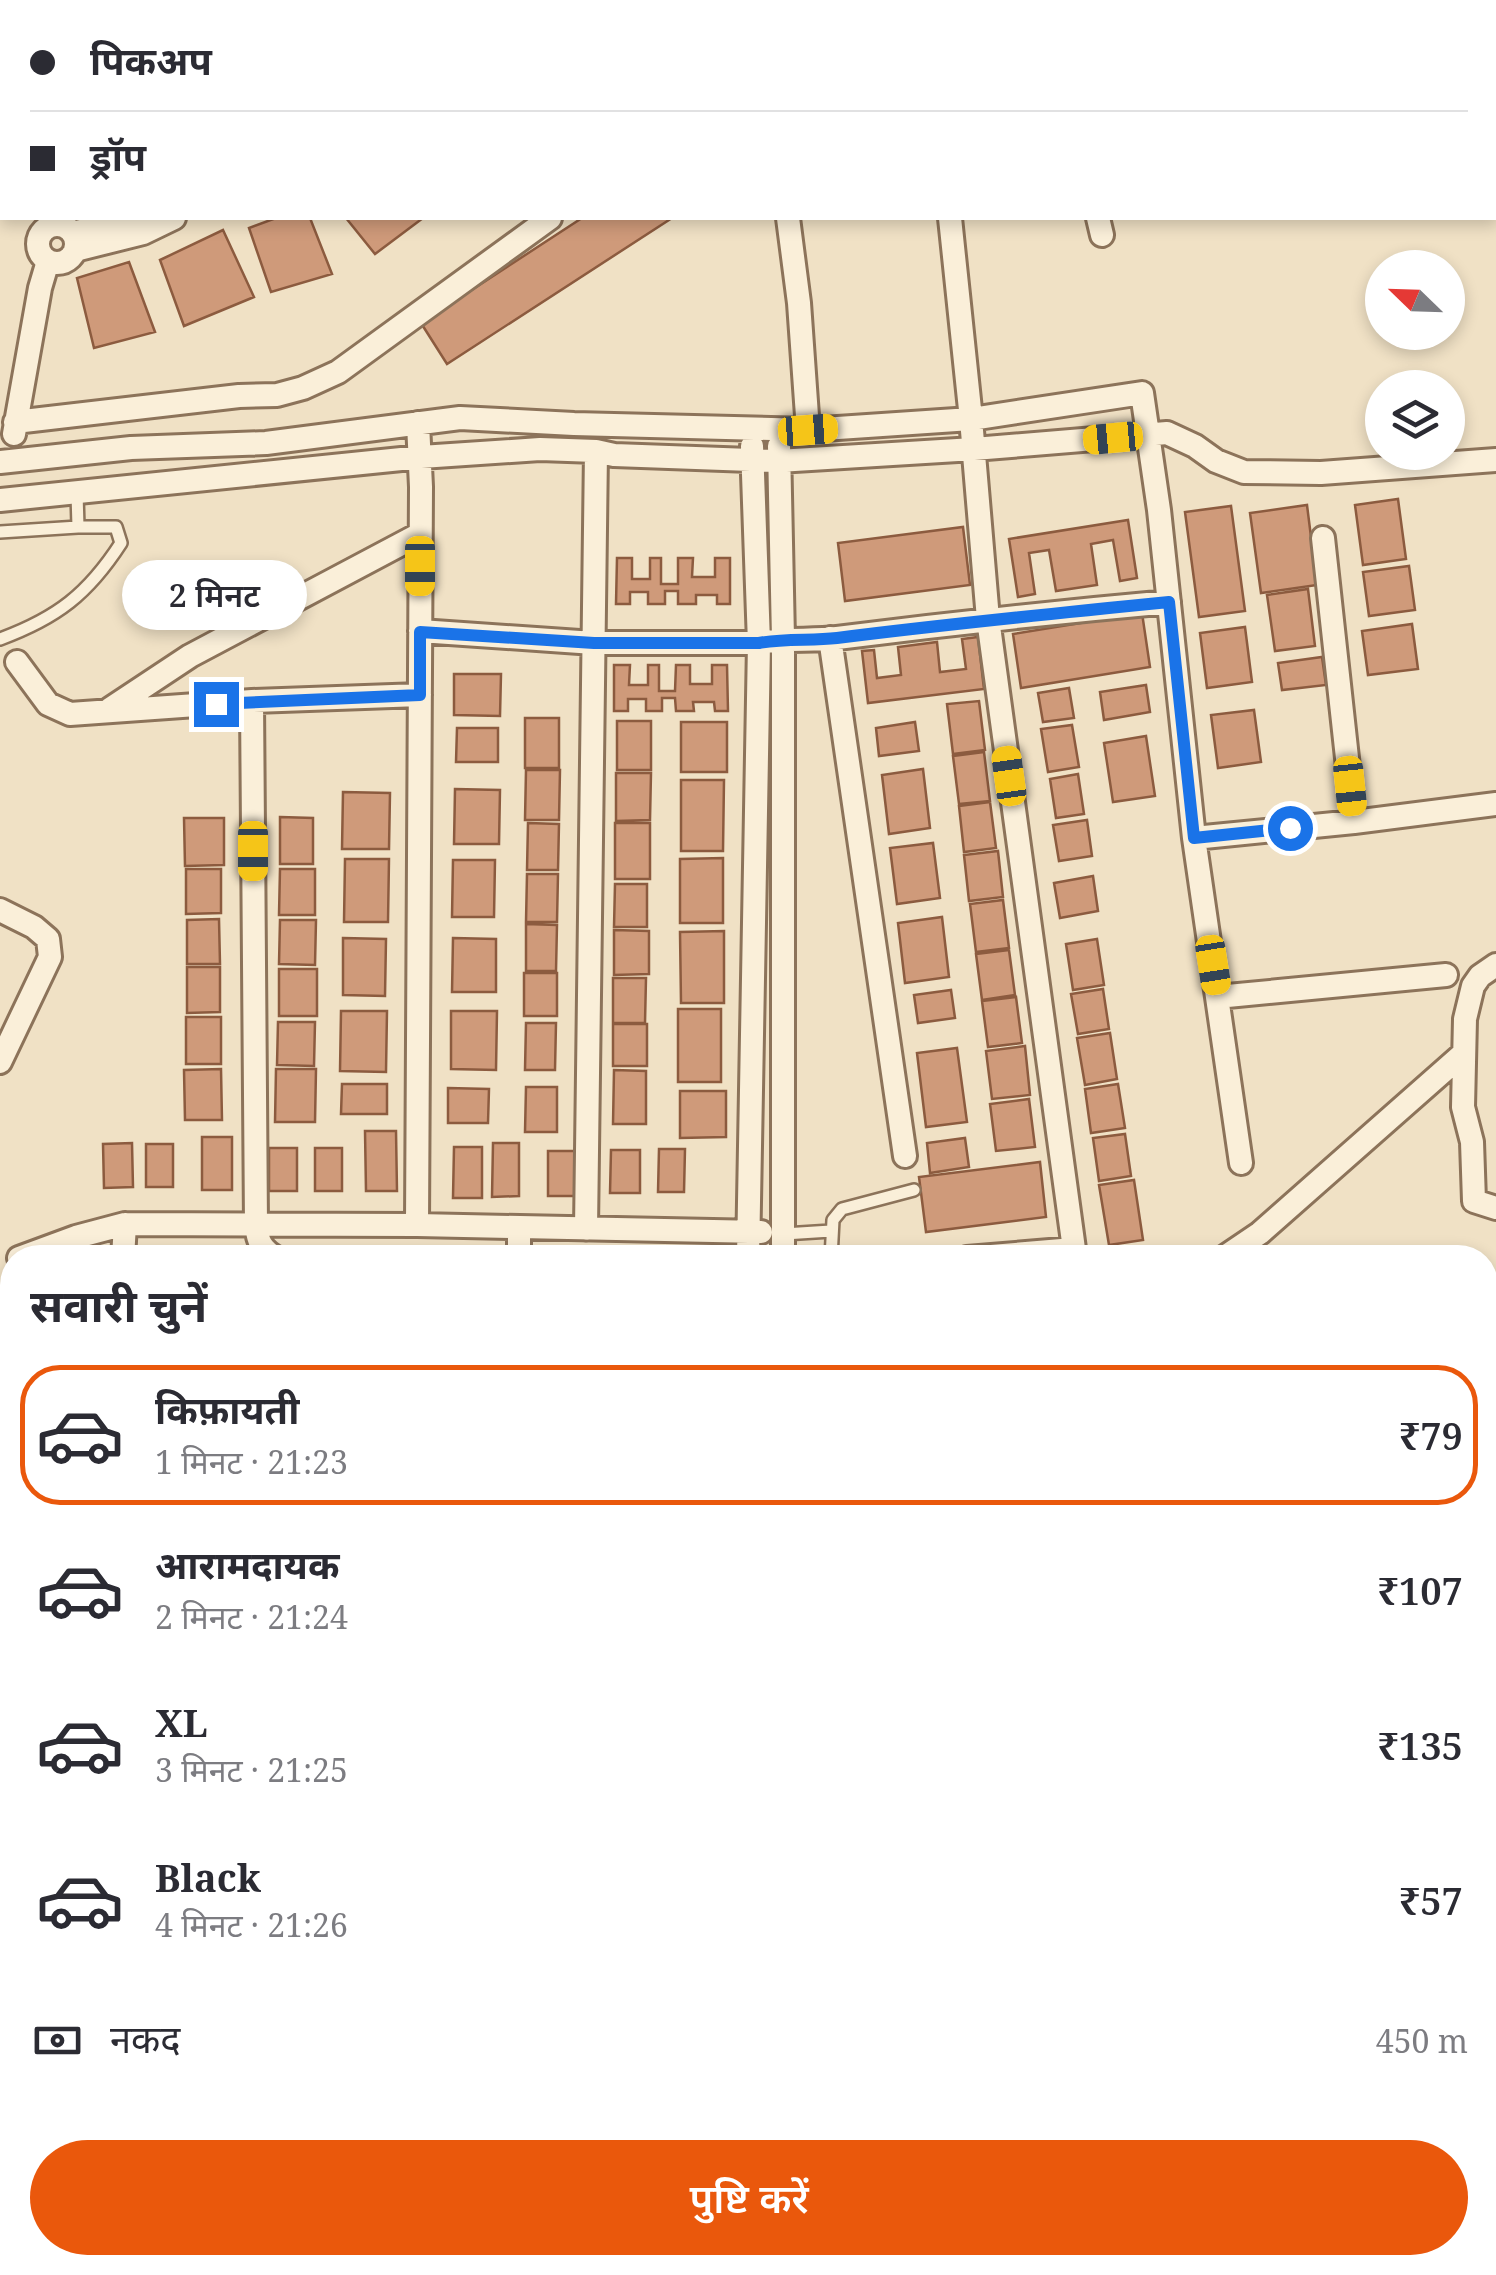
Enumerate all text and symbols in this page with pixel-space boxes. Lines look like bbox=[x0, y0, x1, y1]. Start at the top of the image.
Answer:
text: पिकअप bbox=[90, 34, 212, 86]
text: ड्रॉप bbox=[90, 130, 146, 182]
north arrow bbox=[1365, 250, 1465, 350]
map controls bbox=[1365, 250, 1465, 470]
button: layers bbox=[1365, 370, 1465, 470]
car bbox=[777, 413, 839, 447]
car bbox=[1082, 420, 1144, 456]
car bbox=[405, 536, 435, 596]
callout: 2 मिनट bbox=[124, 559, 308, 629]
text: 2 मिनट bbox=[169, 573, 260, 616]
route end bbox=[194, 682, 239, 727]
car bbox=[990, 744, 1028, 808]
car bbox=[1332, 755, 1368, 817]
route start bbox=[1268, 806, 1313, 851]
car bbox=[238, 821, 268, 881]
car bbox=[1193, 933, 1233, 997]
text: सवारी चुनें bbox=[30, 1274, 207, 1335]
text: किफ़ायती bbox=[155, 1383, 299, 1435]
icon: car bbox=[35, 1390, 125, 1480]
text: ₹79 bbox=[1399, 1409, 1463, 1461]
text: 1 मिनट · 21:23 bbox=[155, 1440, 348, 1483]
text: आरामदायक bbox=[155, 1538, 339, 1590]
icon: car bbox=[35, 1545, 125, 1635]
text: ₹107 bbox=[1378, 1564, 1463, 1616]
text: 2 मिनट · 21:24 bbox=[155, 1595, 348, 1638]
text: XL bbox=[155, 1696, 208, 1748]
icon: car bbox=[35, 1700, 125, 1790]
text: ₹135 bbox=[1378, 1719, 1463, 1771]
text: 3 मिनट · 21:25 bbox=[155, 1748, 348, 1791]
text: Black bbox=[155, 1851, 261, 1903]
icon: car bbox=[35, 1855, 125, 1945]
text: ₹57 bbox=[1399, 1874, 1463, 1926]
text: 4 मिनट · 21:26 bbox=[155, 1903, 348, 1946]
text: नकद bbox=[110, 2012, 180, 2064]
icon: cash bbox=[30, 2013, 85, 2068]
text: 450 m bbox=[1376, 2019, 1468, 2062]
button: पुष्टि करें bbox=[30, 2140, 1468, 2255]

